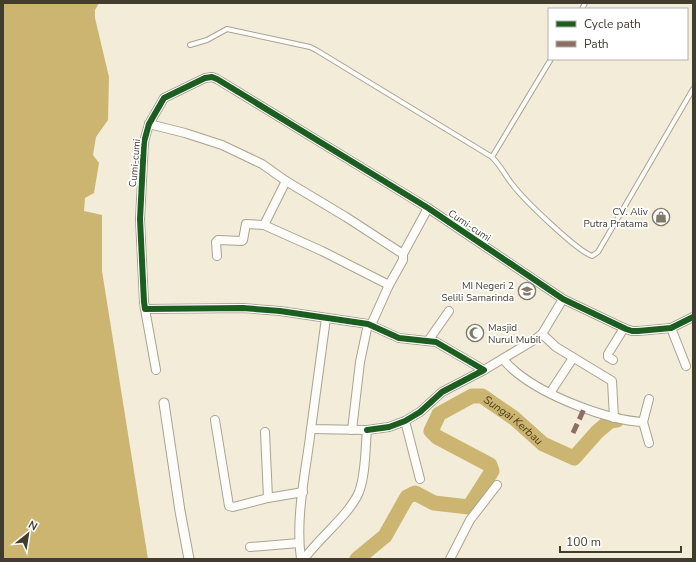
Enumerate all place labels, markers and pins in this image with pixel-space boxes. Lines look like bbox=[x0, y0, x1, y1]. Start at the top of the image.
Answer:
place label: CV. Aliv Putra Pratama bbox=[584, 205, 649, 231]
shop icon: CV. Aliv Putra Pratama bbox=[651, 207, 671, 227]
place label: MI Negeri 2 Selili Samarinda bbox=[441, 279, 514, 305]
school or university icon: MI Negeri 2 Selili Samarinda bbox=[517, 281, 537, 301]
place label: Masjid Nurul Mubil bbox=[488, 321, 541, 347]
mosque icon: Masjid Nurul Mubil bbox=[465, 323, 485, 343]

